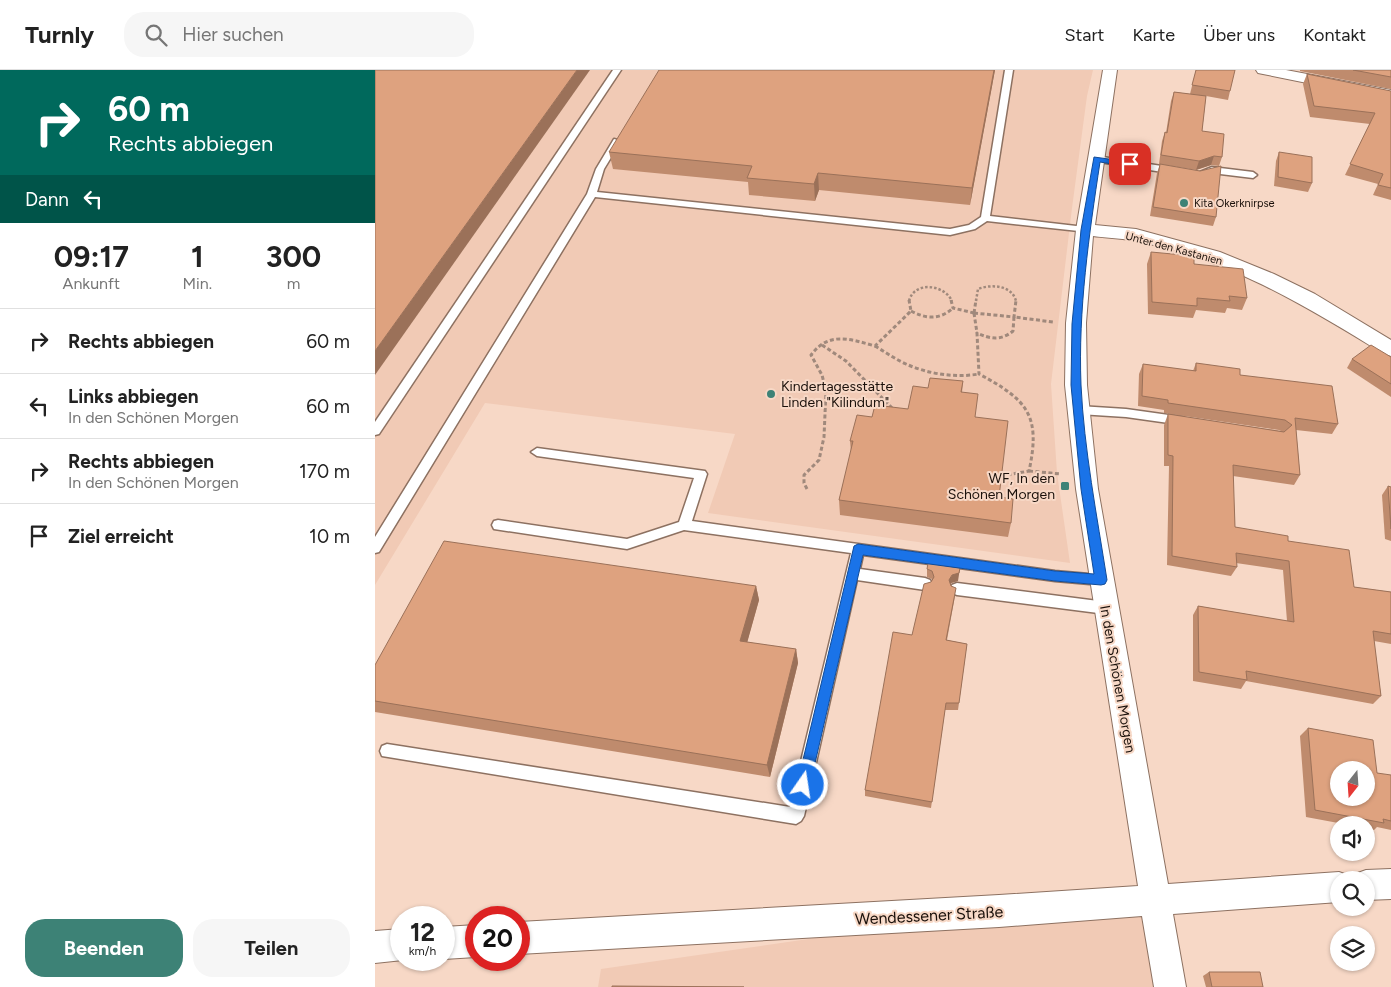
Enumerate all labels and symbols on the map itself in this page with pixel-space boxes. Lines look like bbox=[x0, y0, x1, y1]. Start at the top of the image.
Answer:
pin bbox=[1109, 143, 1151, 185]
marker: Kita Okerknirpse bbox=[1178, 197, 1190, 209]
place label: Kita Okerknirpse bbox=[1194, 197, 1275, 210]
street label: Unter den Kastanien bbox=[1124, 229, 1224, 268]
place label: Kindertagesstätte Linden "Kilindum" bbox=[781, 378, 893, 411]
marker: Kindertagesstätte Linden "Kilindum" bbox=[765, 388, 777, 400]
place label: WF, In den Schönen Morgen bbox=[948, 470, 1055, 503]
marker: WF, In den Schönen Morgen bbox=[1059, 480, 1071, 492]
street label: In den Schönen Morgen bbox=[1096, 604, 1139, 754]
position arrow bbox=[776, 758, 828, 810]
north arrow bbox=[1330, 761, 1375, 806]
street label: Wendessener Straße bbox=[854, 902, 1004, 929]
speed limit sign: 20 bbox=[465, 906, 530, 971]

